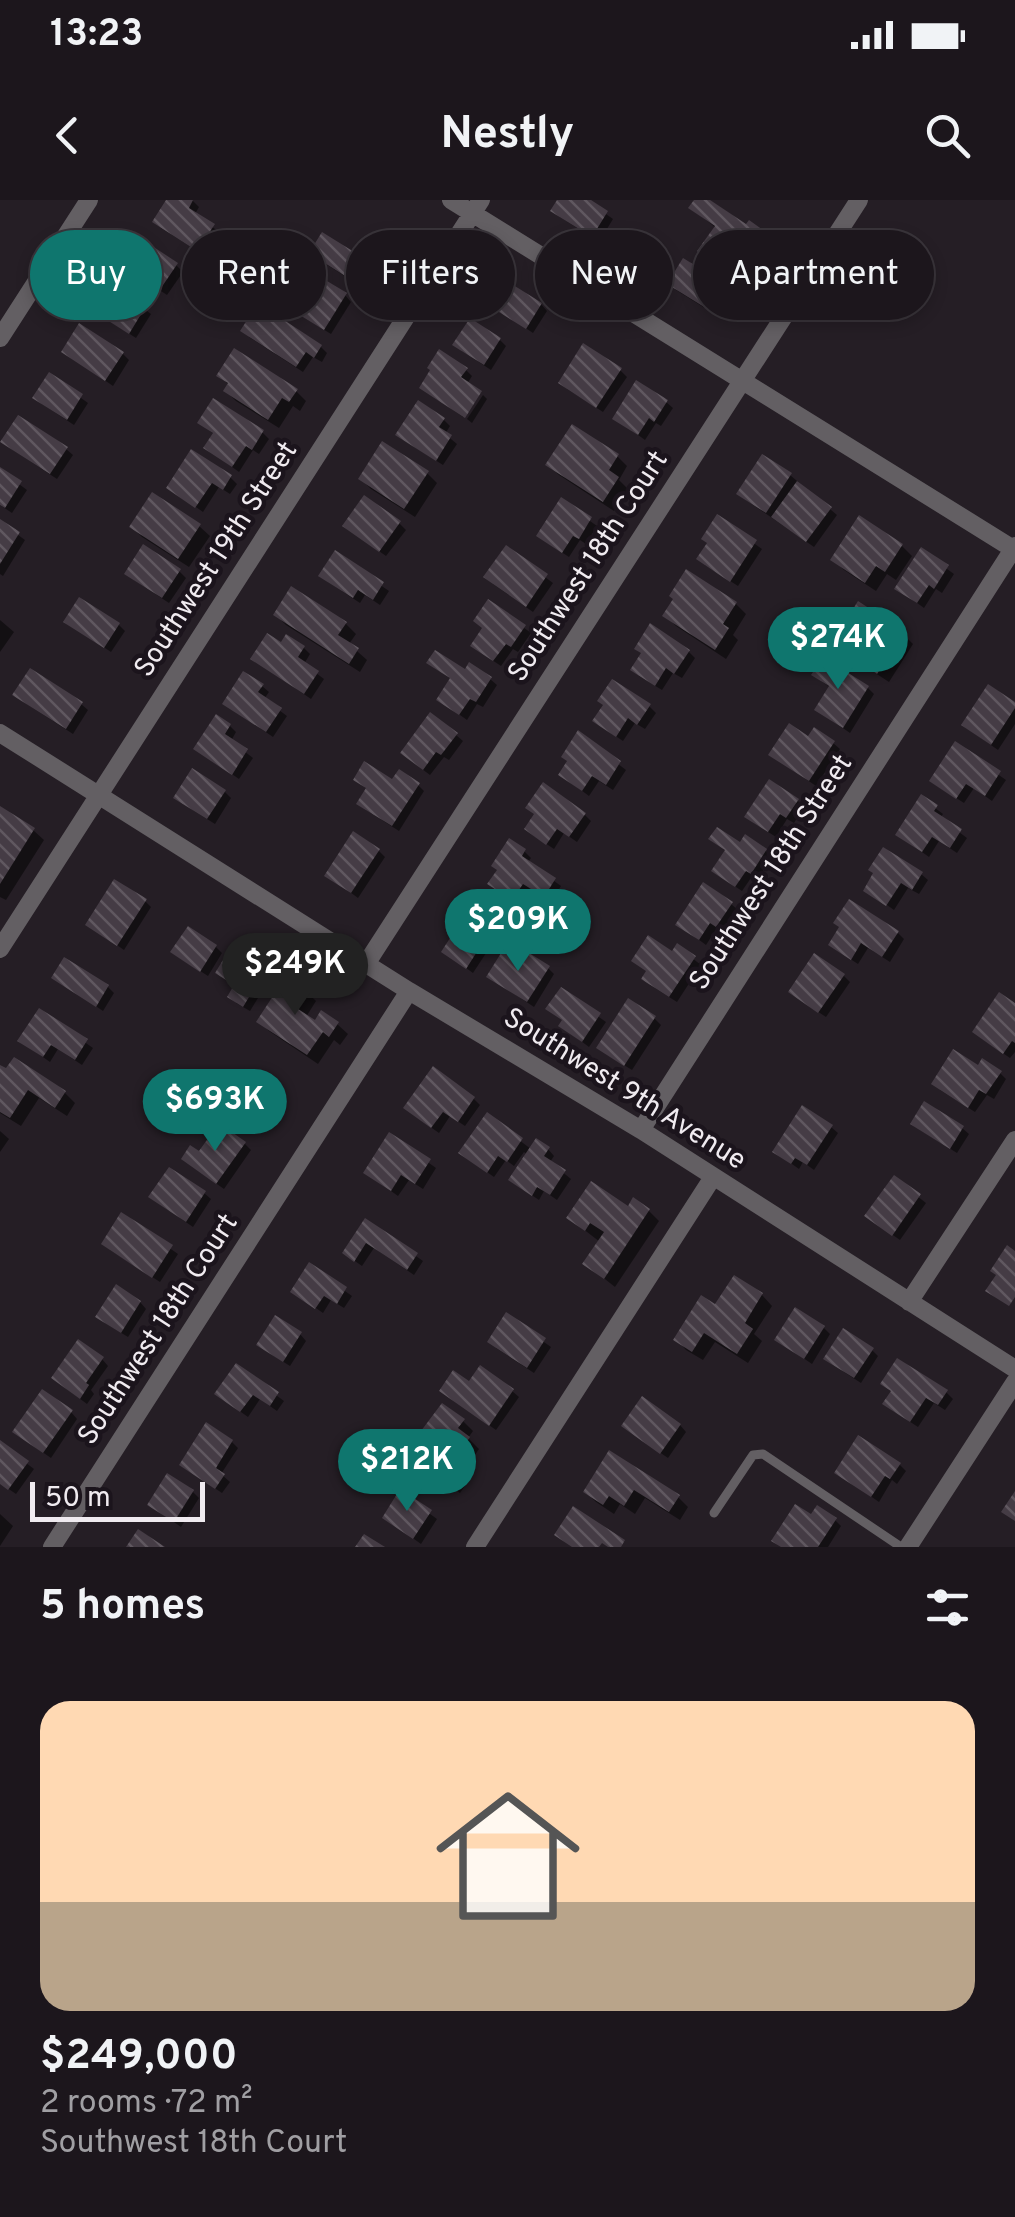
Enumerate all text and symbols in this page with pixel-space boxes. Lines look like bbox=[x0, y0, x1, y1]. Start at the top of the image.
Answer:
text: 13:23 bbox=[50, 11, 143, 60]
text: Nestly bbox=[441, 107, 574, 164]
icon: back bbox=[40, 108, 95, 163]
icon: search bbox=[920, 108, 975, 163]
chip: Buy bbox=[30, 230, 162, 320]
chip: Rent bbox=[182, 230, 326, 320]
chip: Filters bbox=[346, 230, 515, 320]
chip: New bbox=[535, 230, 673, 320]
chip: Apartment bbox=[693, 230, 934, 320]
street label: Southwest 19th Street bbox=[127, 435, 307, 685]
street label: Southwest 18th Court bbox=[501, 444, 677, 690]
pin: $274K bbox=[768, 607, 908, 692]
text: $274K bbox=[790, 619, 886, 659]
street label: Southwest 18th Street bbox=[682, 748, 862, 998]
pin: $209K bbox=[448, 889, 588, 974]
text: $209K bbox=[467, 901, 569, 941]
pin: $249K bbox=[225, 933, 365, 1018]
text: $249K bbox=[244, 945, 346, 985]
street label: Southwest 9th Avenue bbox=[496, 1001, 752, 1179]
pin: $693K bbox=[145, 1069, 285, 1154]
text: $693K bbox=[165, 1081, 265, 1121]
street label: Southwest 18th Court bbox=[71, 1207, 247, 1453]
pin: $212K bbox=[337, 1429, 477, 1514]
text: $212K bbox=[360, 1441, 454, 1481]
scale bar bbox=[30, 1477, 205, 1522]
text: 50 m bbox=[45, 1481, 111, 1517]
icon: filters bbox=[920, 1580, 975, 1635]
text: 5 homes bbox=[40, 1581, 205, 1634]
icon: home bbox=[418, 1766, 598, 1946]
text: $249,000 bbox=[40, 2031, 238, 2084]
text: 2 rooms · 72 m² bbox=[40, 2084, 253, 2124]
text: Southwest 18th Court bbox=[40, 2124, 347, 2164]

